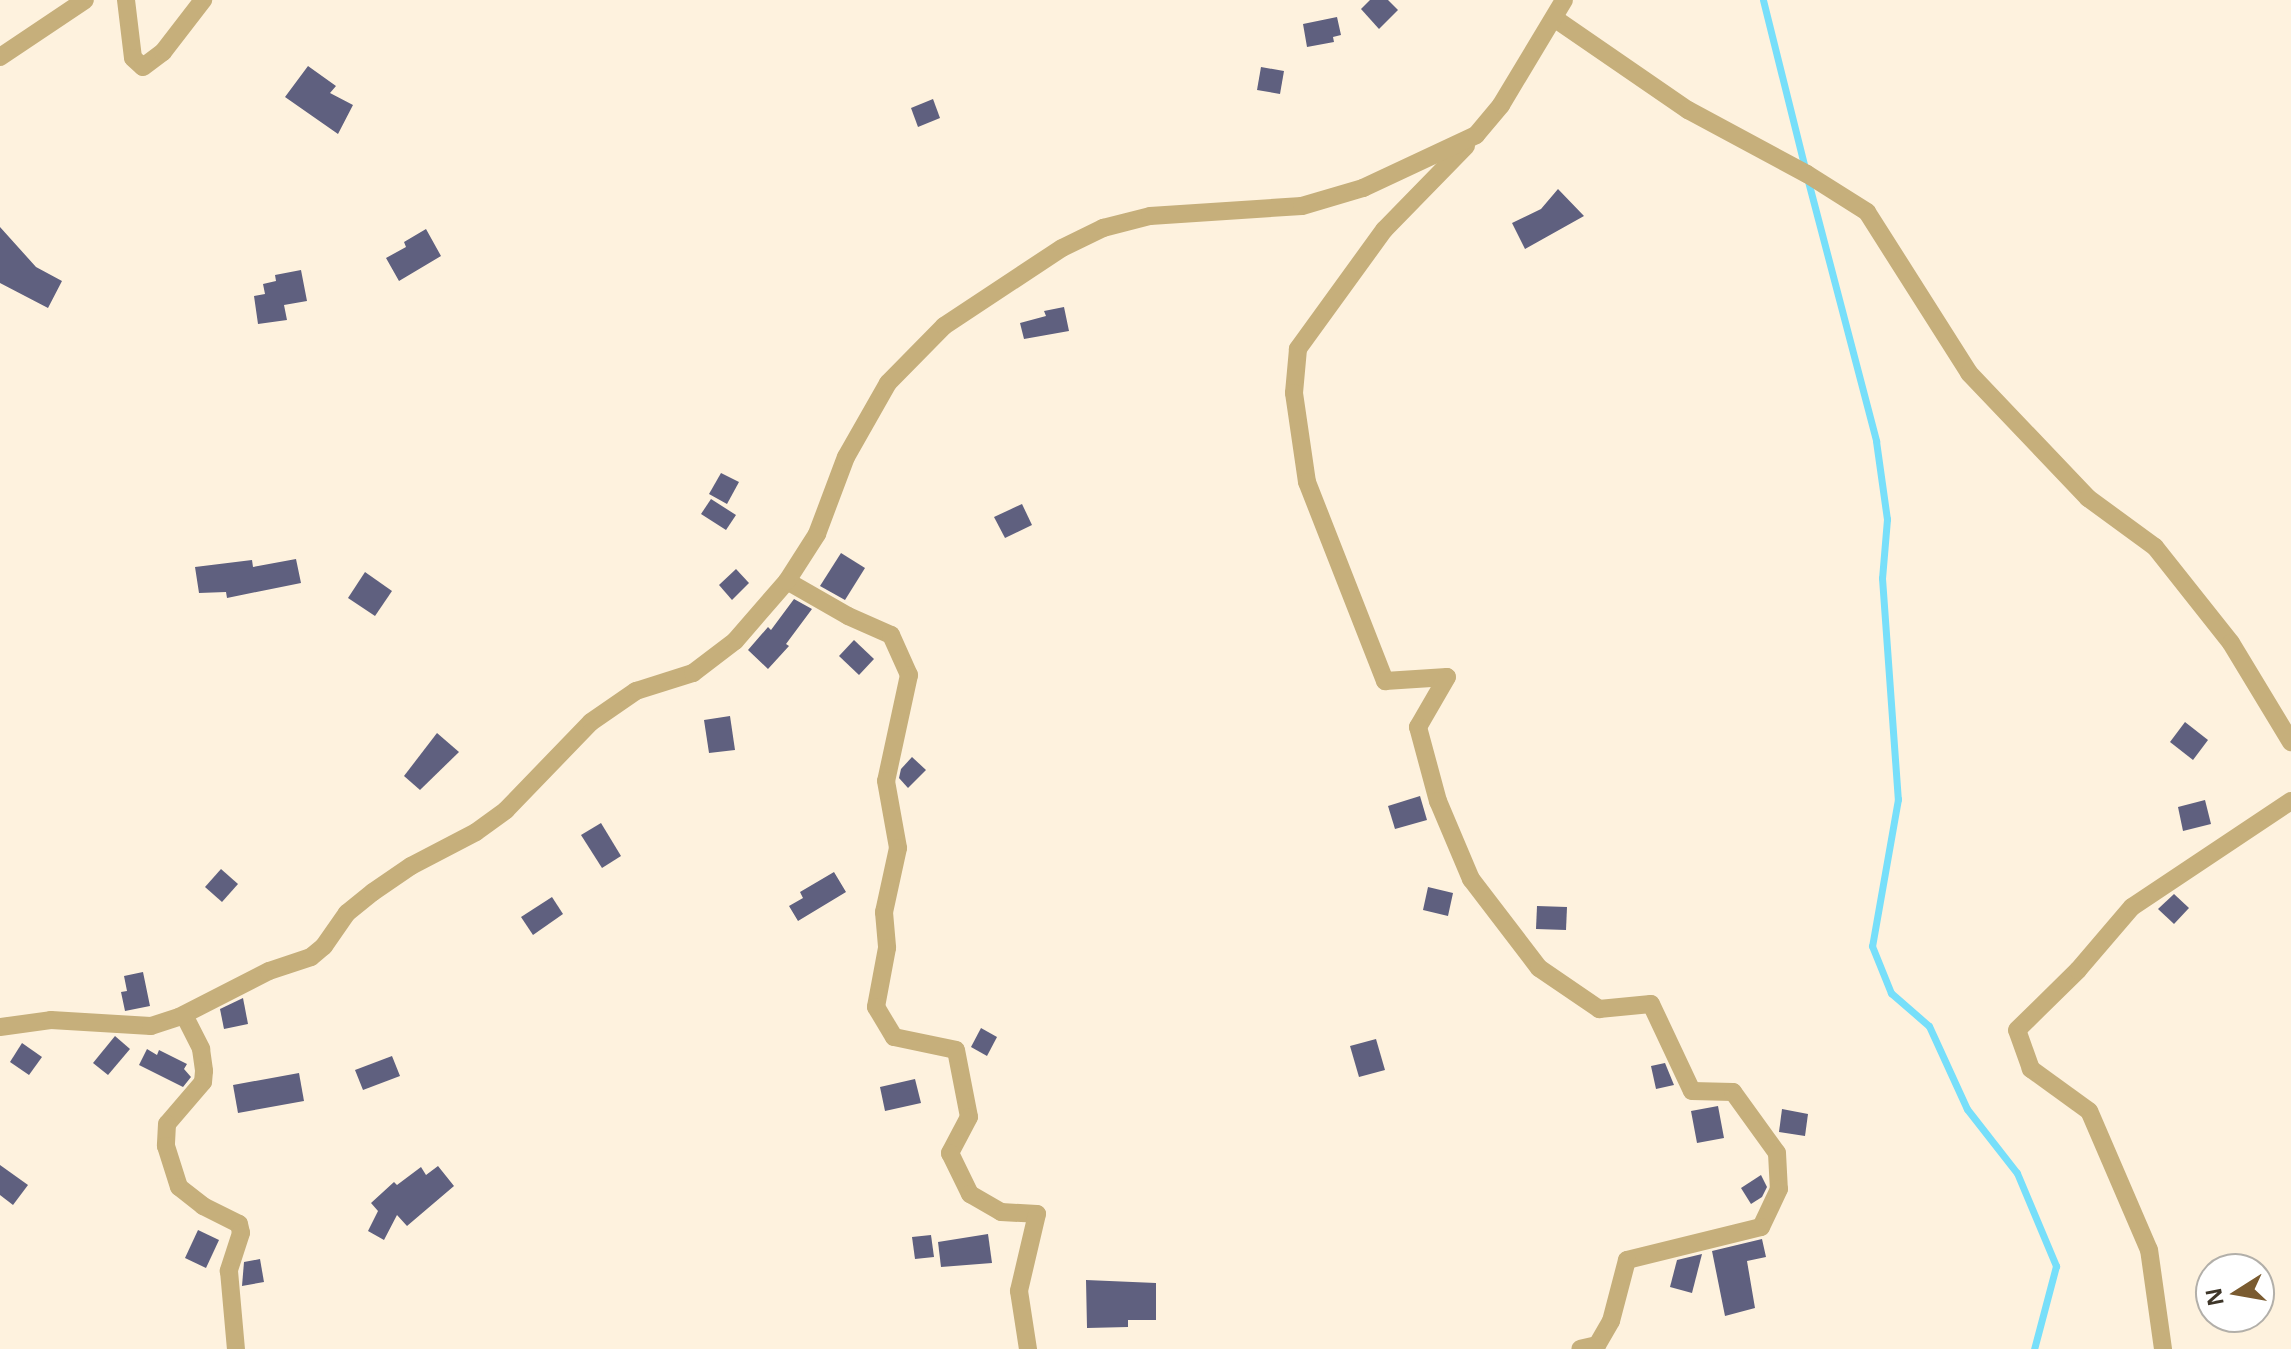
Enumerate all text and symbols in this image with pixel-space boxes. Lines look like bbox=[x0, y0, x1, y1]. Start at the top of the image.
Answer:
north arrow bbox=[2195, 1253, 2275, 1333]
text: N bbox=[2197, 1286, 2230, 1309]

